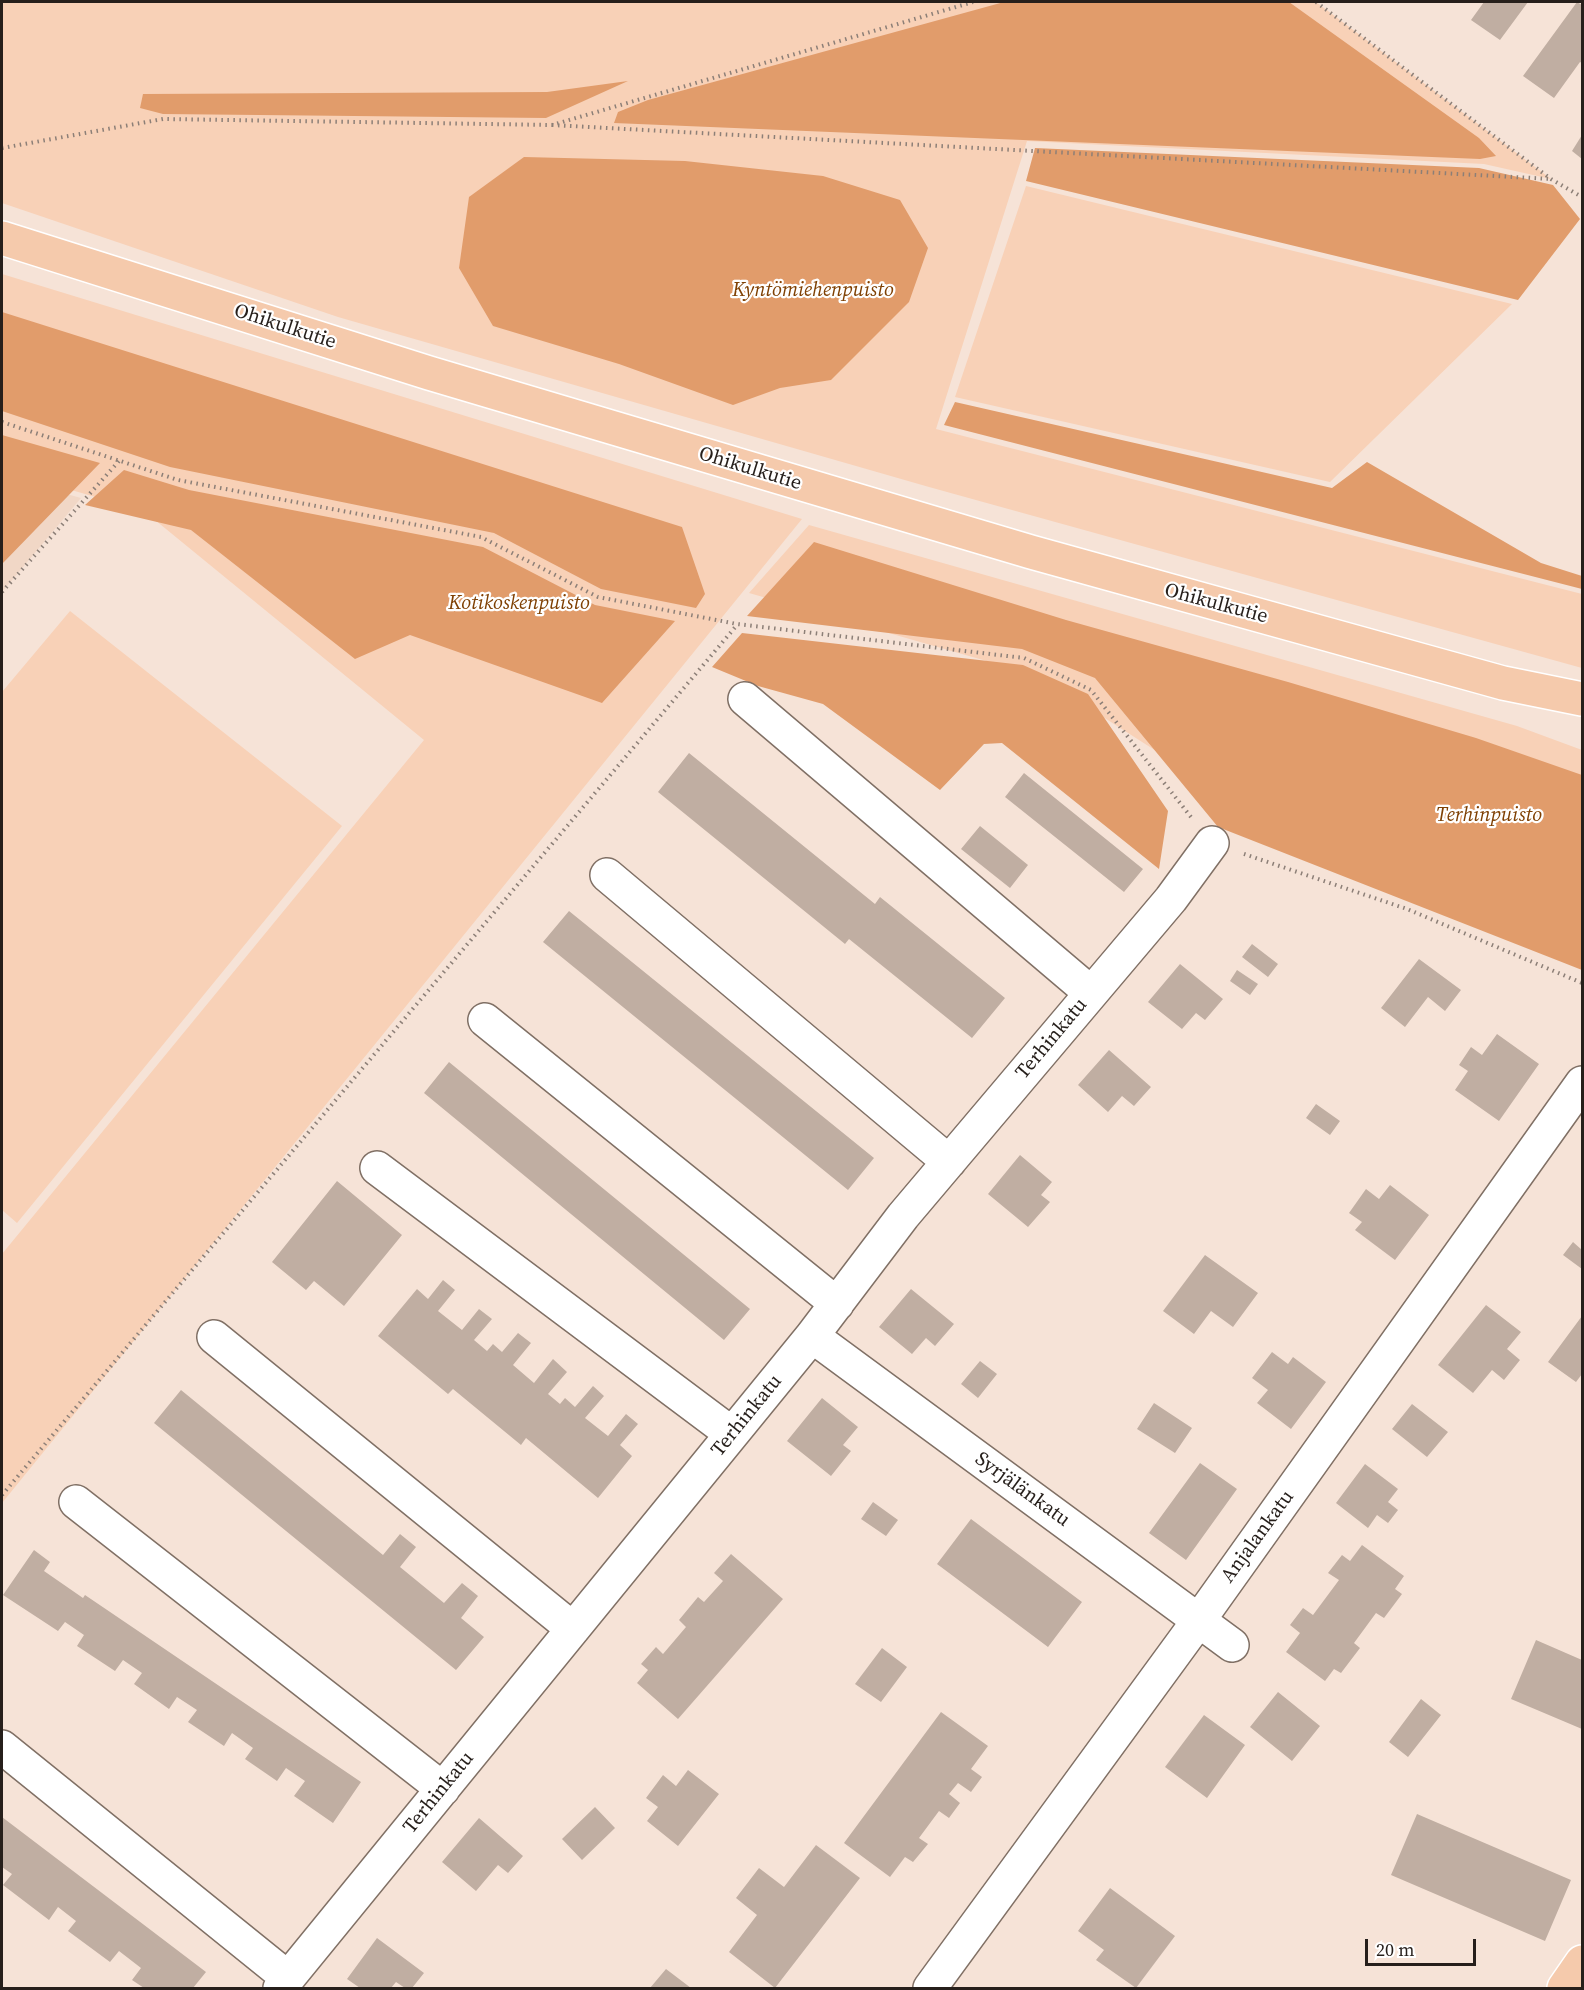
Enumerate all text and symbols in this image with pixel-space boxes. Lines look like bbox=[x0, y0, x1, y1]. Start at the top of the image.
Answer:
park label: Kyntömiehenpuisto bbox=[732, 279, 894, 303]
street label: Ohikulkutie bbox=[231, 299, 339, 355]
street label: Ohikulkutie bbox=[696, 442, 804, 496]
street label: Ohikulkutie bbox=[1162, 579, 1270, 629]
park label: Kotikoskenpuisto bbox=[448, 592, 590, 616]
park label: Terhinpuisto bbox=[1436, 804, 1542, 828]
street label: Terhinkatu bbox=[1011, 994, 1093, 1084]
street label: Terhinkatu bbox=[707, 1370, 787, 1462]
street label: Syrjälänkatu bbox=[970, 1448, 1074, 1532]
street label: Anjalankatu bbox=[1216, 1486, 1300, 1588]
street label: Terhinkatu bbox=[399, 1747, 479, 1839]
scale bar bbox=[1368, 1927, 1479, 1965]
text: 20 m bbox=[1376, 1937, 1414, 1962]

